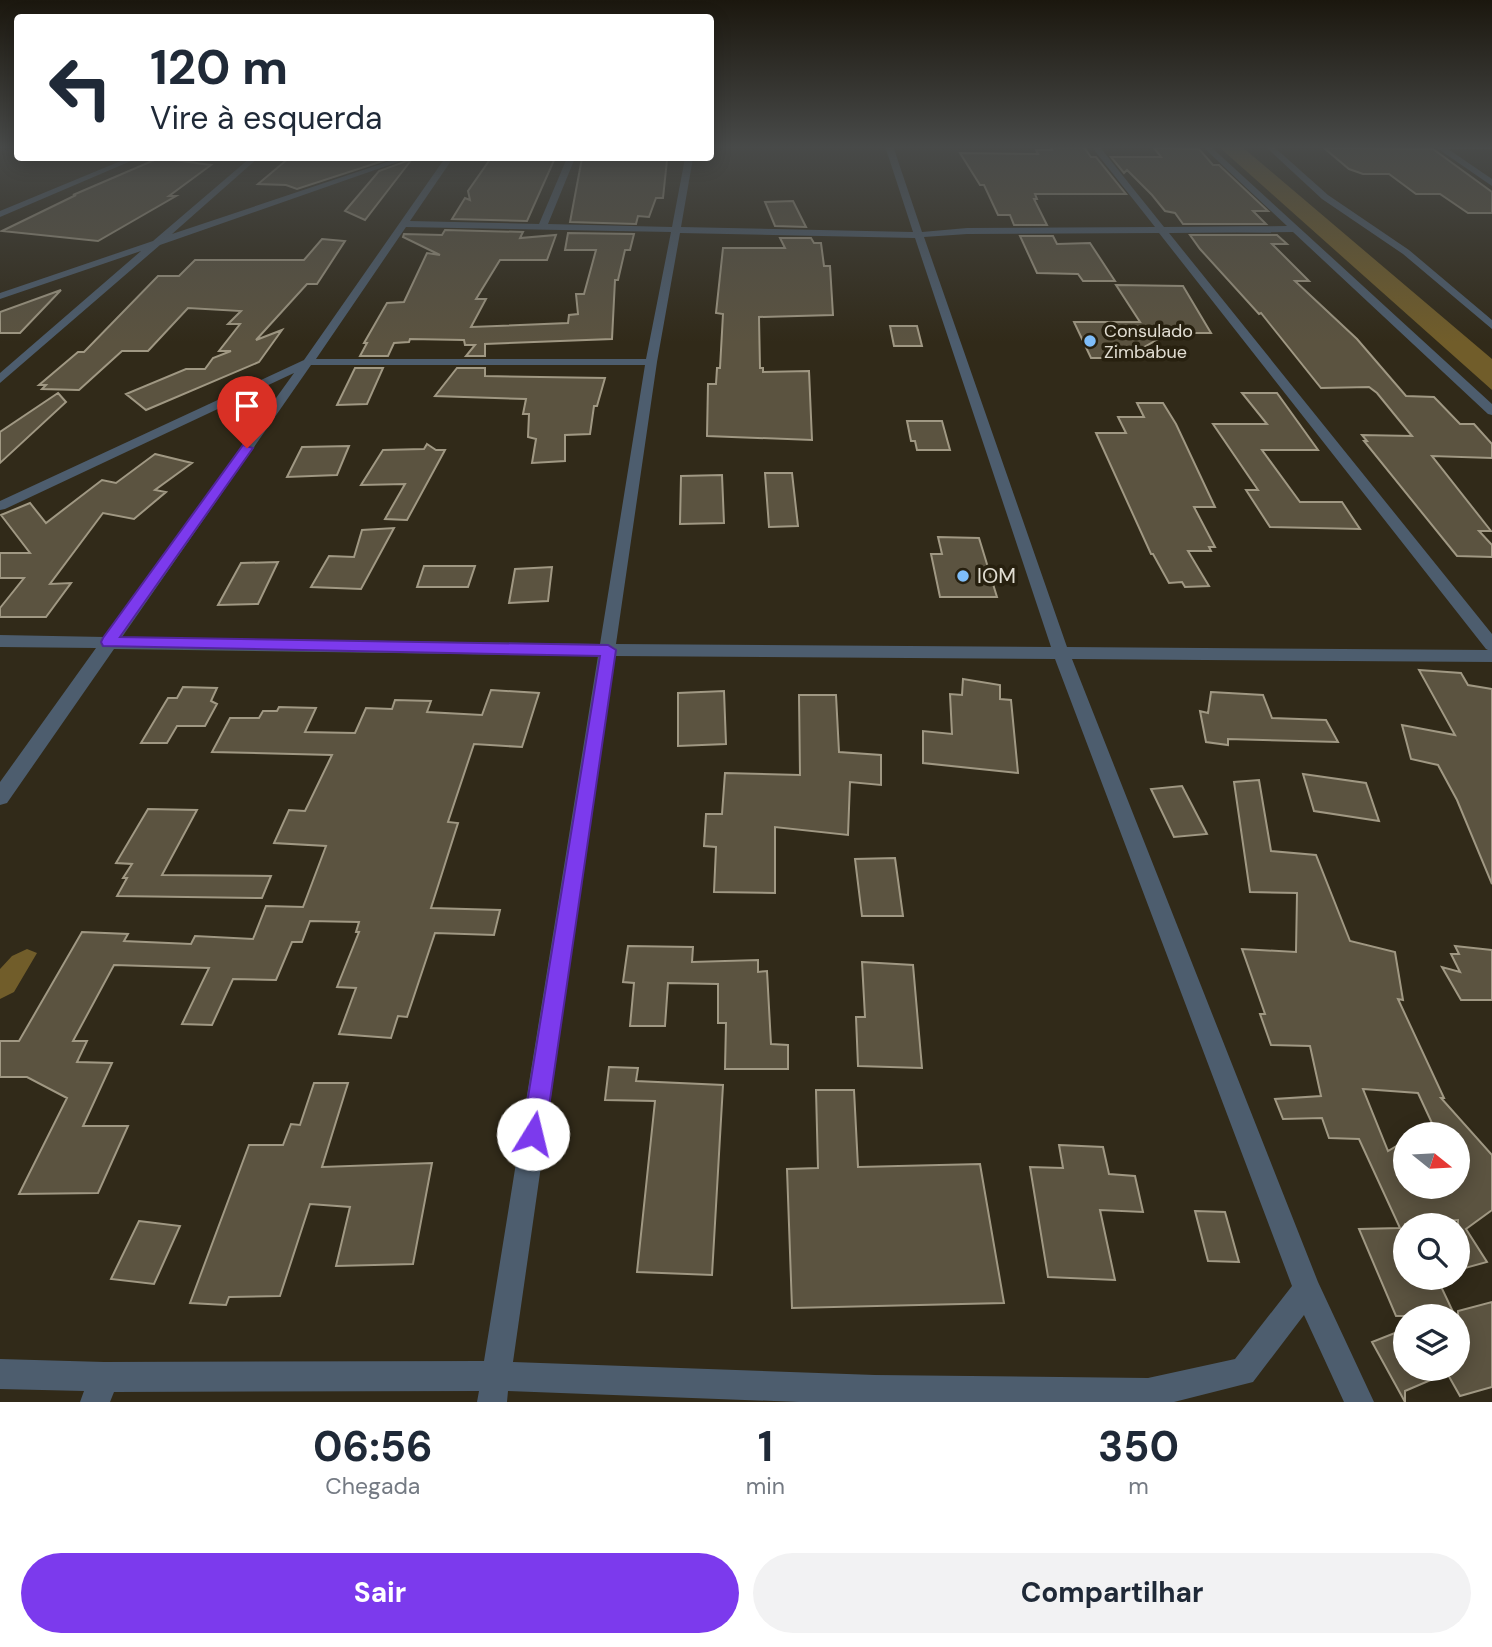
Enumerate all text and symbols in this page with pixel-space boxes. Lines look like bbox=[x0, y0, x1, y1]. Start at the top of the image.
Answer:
text: 120 m bbox=[150, 35, 288, 99]
icon: left bbox=[35, 42, 126, 133]
text: Vire à esquerda bbox=[150, 97, 382, 139]
place label: Consulado Zimbabue bbox=[1104, 319, 1193, 364]
marker: Consulado Zimbabue bbox=[1082, 333, 1098, 349]
pin bbox=[217, 376, 277, 448]
icon: arrive bbox=[228, 387, 266, 425]
place label: IOM bbox=[977, 562, 1016, 590]
marker: IOM bbox=[955, 568, 971, 584]
position arrow bbox=[496, 1097, 570, 1171]
north arrow bbox=[1393, 1122, 1470, 1199]
map controls bbox=[1393, 1122, 1470, 1381]
button: search bbox=[1393, 1213, 1470, 1290]
button: layers bbox=[1393, 1304, 1470, 1381]
text: 06:56 bbox=[313, 1419, 433, 1474]
text: 1 bbox=[758, 1419, 773, 1474]
text: 350 bbox=[1098, 1419, 1179, 1474]
text: Chegada bbox=[325, 1471, 420, 1501]
text: min bbox=[746, 1471, 785, 1501]
text: m bbox=[1128, 1471, 1149, 1501]
button: Sair bbox=[21, 1553, 739, 1633]
button: Compartilhar bbox=[753, 1553, 1471, 1633]

